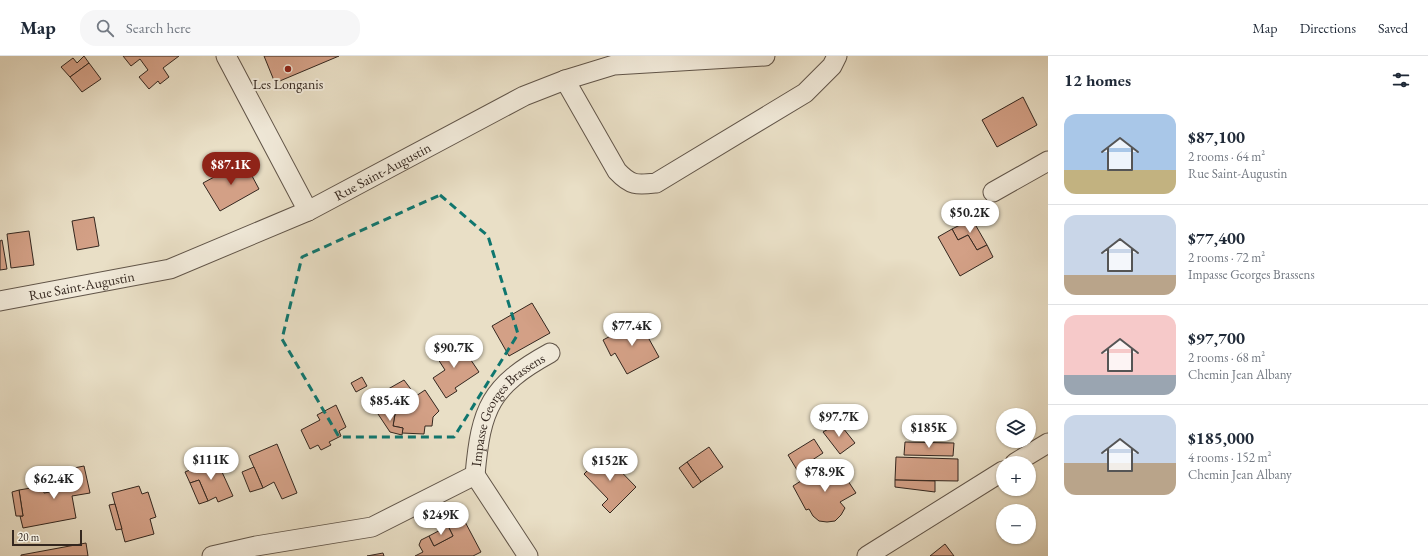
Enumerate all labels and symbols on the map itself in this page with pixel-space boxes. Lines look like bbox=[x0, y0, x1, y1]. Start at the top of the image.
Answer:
marker: Les Longanis bbox=[283, 64, 293, 74]
place label: Les Longanis bbox=[253, 75, 324, 93]
street label: Rue Saint-Augustin bbox=[331, 138, 435, 205]
pin: $87.1K bbox=[198, 152, 264, 186]
pin: $50.2K bbox=[937, 200, 1003, 234]
street label: Rue Saint-Augustin bbox=[27, 267, 137, 304]
pin: $77.4K bbox=[599, 313, 665, 347]
pin: $90.7K bbox=[421, 335, 487, 369]
street label: Impasse Georges Brassens bbox=[467, 349, 549, 467]
pin: $85.4K bbox=[357, 388, 423, 422]
pin: $97.7K bbox=[806, 404, 872, 438]
pin: $185K bbox=[901, 415, 957, 449]
pin: $111K bbox=[183, 447, 239, 481]
pin: $152K bbox=[582, 448, 638, 482]
pin: $78.9K bbox=[792, 459, 858, 493]
pin: $62.4K bbox=[21, 466, 87, 500]
pin: $249K bbox=[413, 502, 469, 536]
scale bar bbox=[12, 528, 82, 547]

